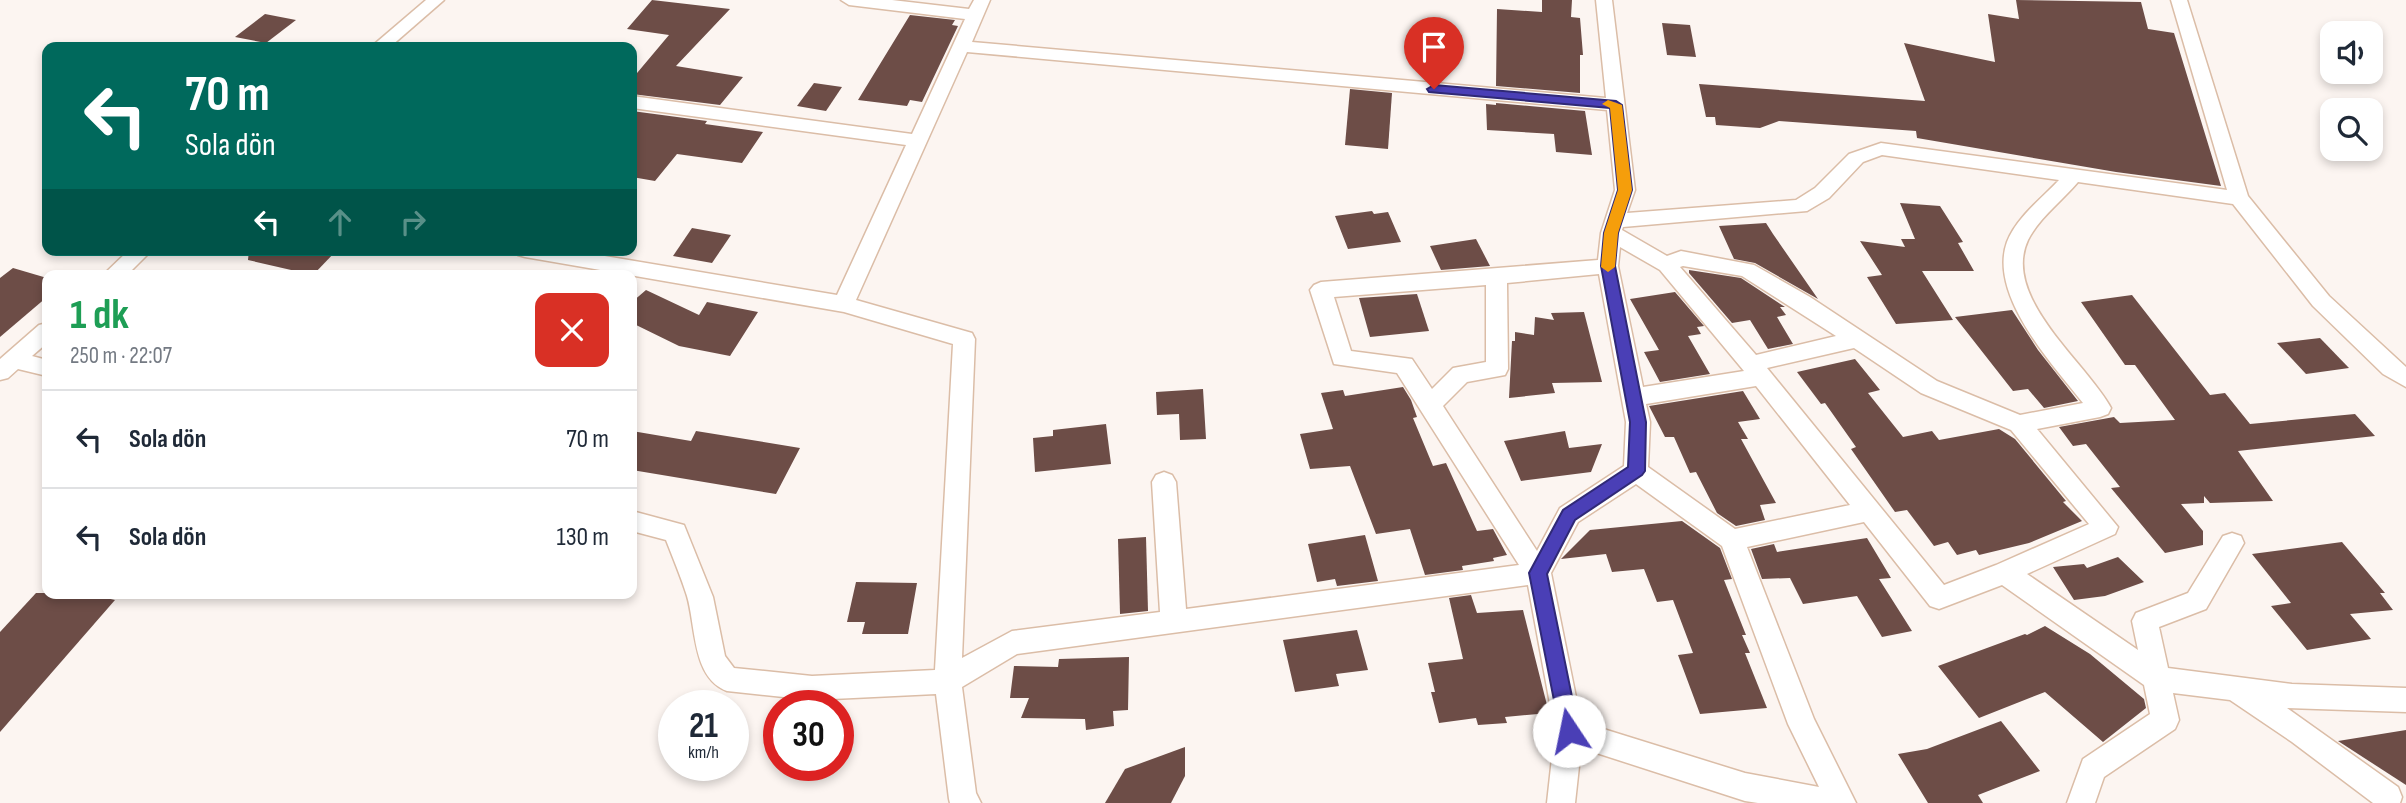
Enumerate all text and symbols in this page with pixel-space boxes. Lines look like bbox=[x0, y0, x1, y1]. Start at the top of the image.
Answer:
pin bbox=[1404, 17, 1464, 89]
map controls bbox=[2320, 21, 2383, 161]
button: sound bbox=[2320, 21, 2383, 84]
icon: arrive bbox=[1415, 28, 1453, 66]
text: 70 m bbox=[185, 66, 270, 125]
icon: left bbox=[70, 70, 161, 161]
button: search bbox=[2320, 98, 2383, 161]
text: Sola dön bbox=[185, 126, 276, 165]
icon: left bbox=[248, 203, 286, 241]
icon: ahead bbox=[321, 203, 359, 241]
icon: right bbox=[394, 203, 432, 241]
text: 1 dk bbox=[70, 290, 129, 341]
button: close bbox=[535, 293, 609, 367]
text: 250 m · 22:07 bbox=[70, 342, 172, 370]
icon: left bbox=[70, 420, 108, 458]
text: Sola dön bbox=[129, 424, 206, 455]
text: 70 m bbox=[566, 424, 609, 455]
icon: left bbox=[70, 518, 108, 556]
text: Sola dön bbox=[129, 522, 206, 553]
text: 130 m bbox=[557, 522, 609, 553]
speed limit sign: 30 bbox=[763, 690, 854, 781]
position arrow bbox=[1532, 694, 1606, 768]
text: 21 bbox=[689, 705, 718, 748]
text: km/h bbox=[688, 742, 719, 763]

